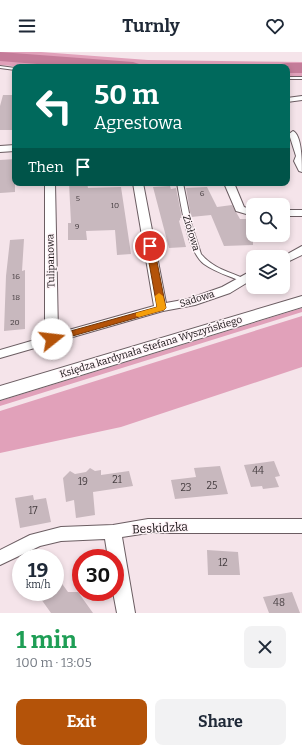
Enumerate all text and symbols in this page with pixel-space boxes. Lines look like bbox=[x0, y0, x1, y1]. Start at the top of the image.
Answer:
icon: menu bbox=[16, 15, 38, 37]
text: Turnly bbox=[122, 15, 180, 37]
icon: heart bbox=[264, 15, 286, 37]
text: 50 m bbox=[94, 78, 159, 111]
icon: left bbox=[28, 80, 80, 132]
text: Agrestowa bbox=[94, 112, 182, 134]
icon: arrive bbox=[72, 156, 94, 178]
text: Then bbox=[28, 158, 64, 176]
house number: 6 bbox=[200, 189, 205, 198]
house number: 5 bbox=[76, 194, 80, 203]
map controls bbox=[246, 198, 290, 294]
button: search bbox=[246, 198, 290, 242]
house number: 10 bbox=[111, 201, 119, 210]
street label: Ziołowa bbox=[180, 214, 202, 253]
house number: 9 bbox=[75, 222, 80, 231]
pin bbox=[133, 229, 167, 263]
street label: Tulipanowa bbox=[45, 233, 57, 288]
icon: arrive bbox=[139, 235, 161, 257]
button: layers bbox=[246, 250, 290, 294]
house number: 16 bbox=[12, 272, 20, 281]
street label: Sadowa bbox=[178, 288, 216, 310]
house number: 18 bbox=[12, 293, 20, 302]
street label: Księdza kardynała Stefana Wyszyńskiego bbox=[58, 312, 244, 380]
house number: 20 bbox=[10, 318, 20, 327]
position arrow bbox=[31, 318, 73, 360]
house number: 44 bbox=[252, 465, 264, 477]
house number: 21 bbox=[112, 474, 122, 486]
house number: 19 bbox=[78, 476, 88, 488]
house number: 25 bbox=[207, 480, 217, 492]
house number: 23 bbox=[180, 482, 192, 494]
house number: 17 bbox=[29, 505, 37, 517]
street label: Beskidzka bbox=[132, 520, 189, 536]
speed limit sign: 30 bbox=[72, 549, 124, 601]
house number: 12 bbox=[218, 557, 228, 569]
text: 19 bbox=[28, 558, 48, 582]
text: km/h bbox=[26, 579, 50, 591]
house number: 48 bbox=[273, 597, 285, 609]
text: 1 min bbox=[16, 626, 77, 654]
button: close bbox=[244, 626, 286, 668]
text: 100 m · 13:05 bbox=[16, 655, 92, 670]
button: Exit bbox=[16, 699, 147, 745]
button: Share bbox=[155, 699, 286, 745]

